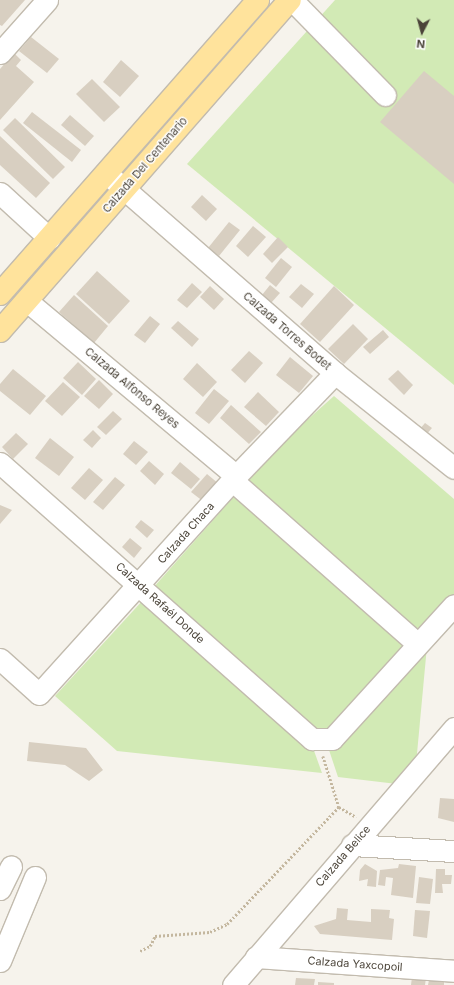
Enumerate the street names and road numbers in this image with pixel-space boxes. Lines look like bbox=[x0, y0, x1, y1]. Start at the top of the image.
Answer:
street label: Calzada Del Centenario bbox=[100, 115, 190, 215]
street label: Calzada Torres Bodet bbox=[240, 289, 334, 373]
street label: Calzada Alfonso Reyes bbox=[82, 345, 182, 431]
street label: Calzada Chaca bbox=[155, 499, 217, 567]
street label: Calzada Rafaél Donde bbox=[113, 560, 207, 646]
street label: Calzada Belice bbox=[313, 823, 373, 889]
street label: Calzada Yaxcopoil bbox=[307, 954, 403, 974]

